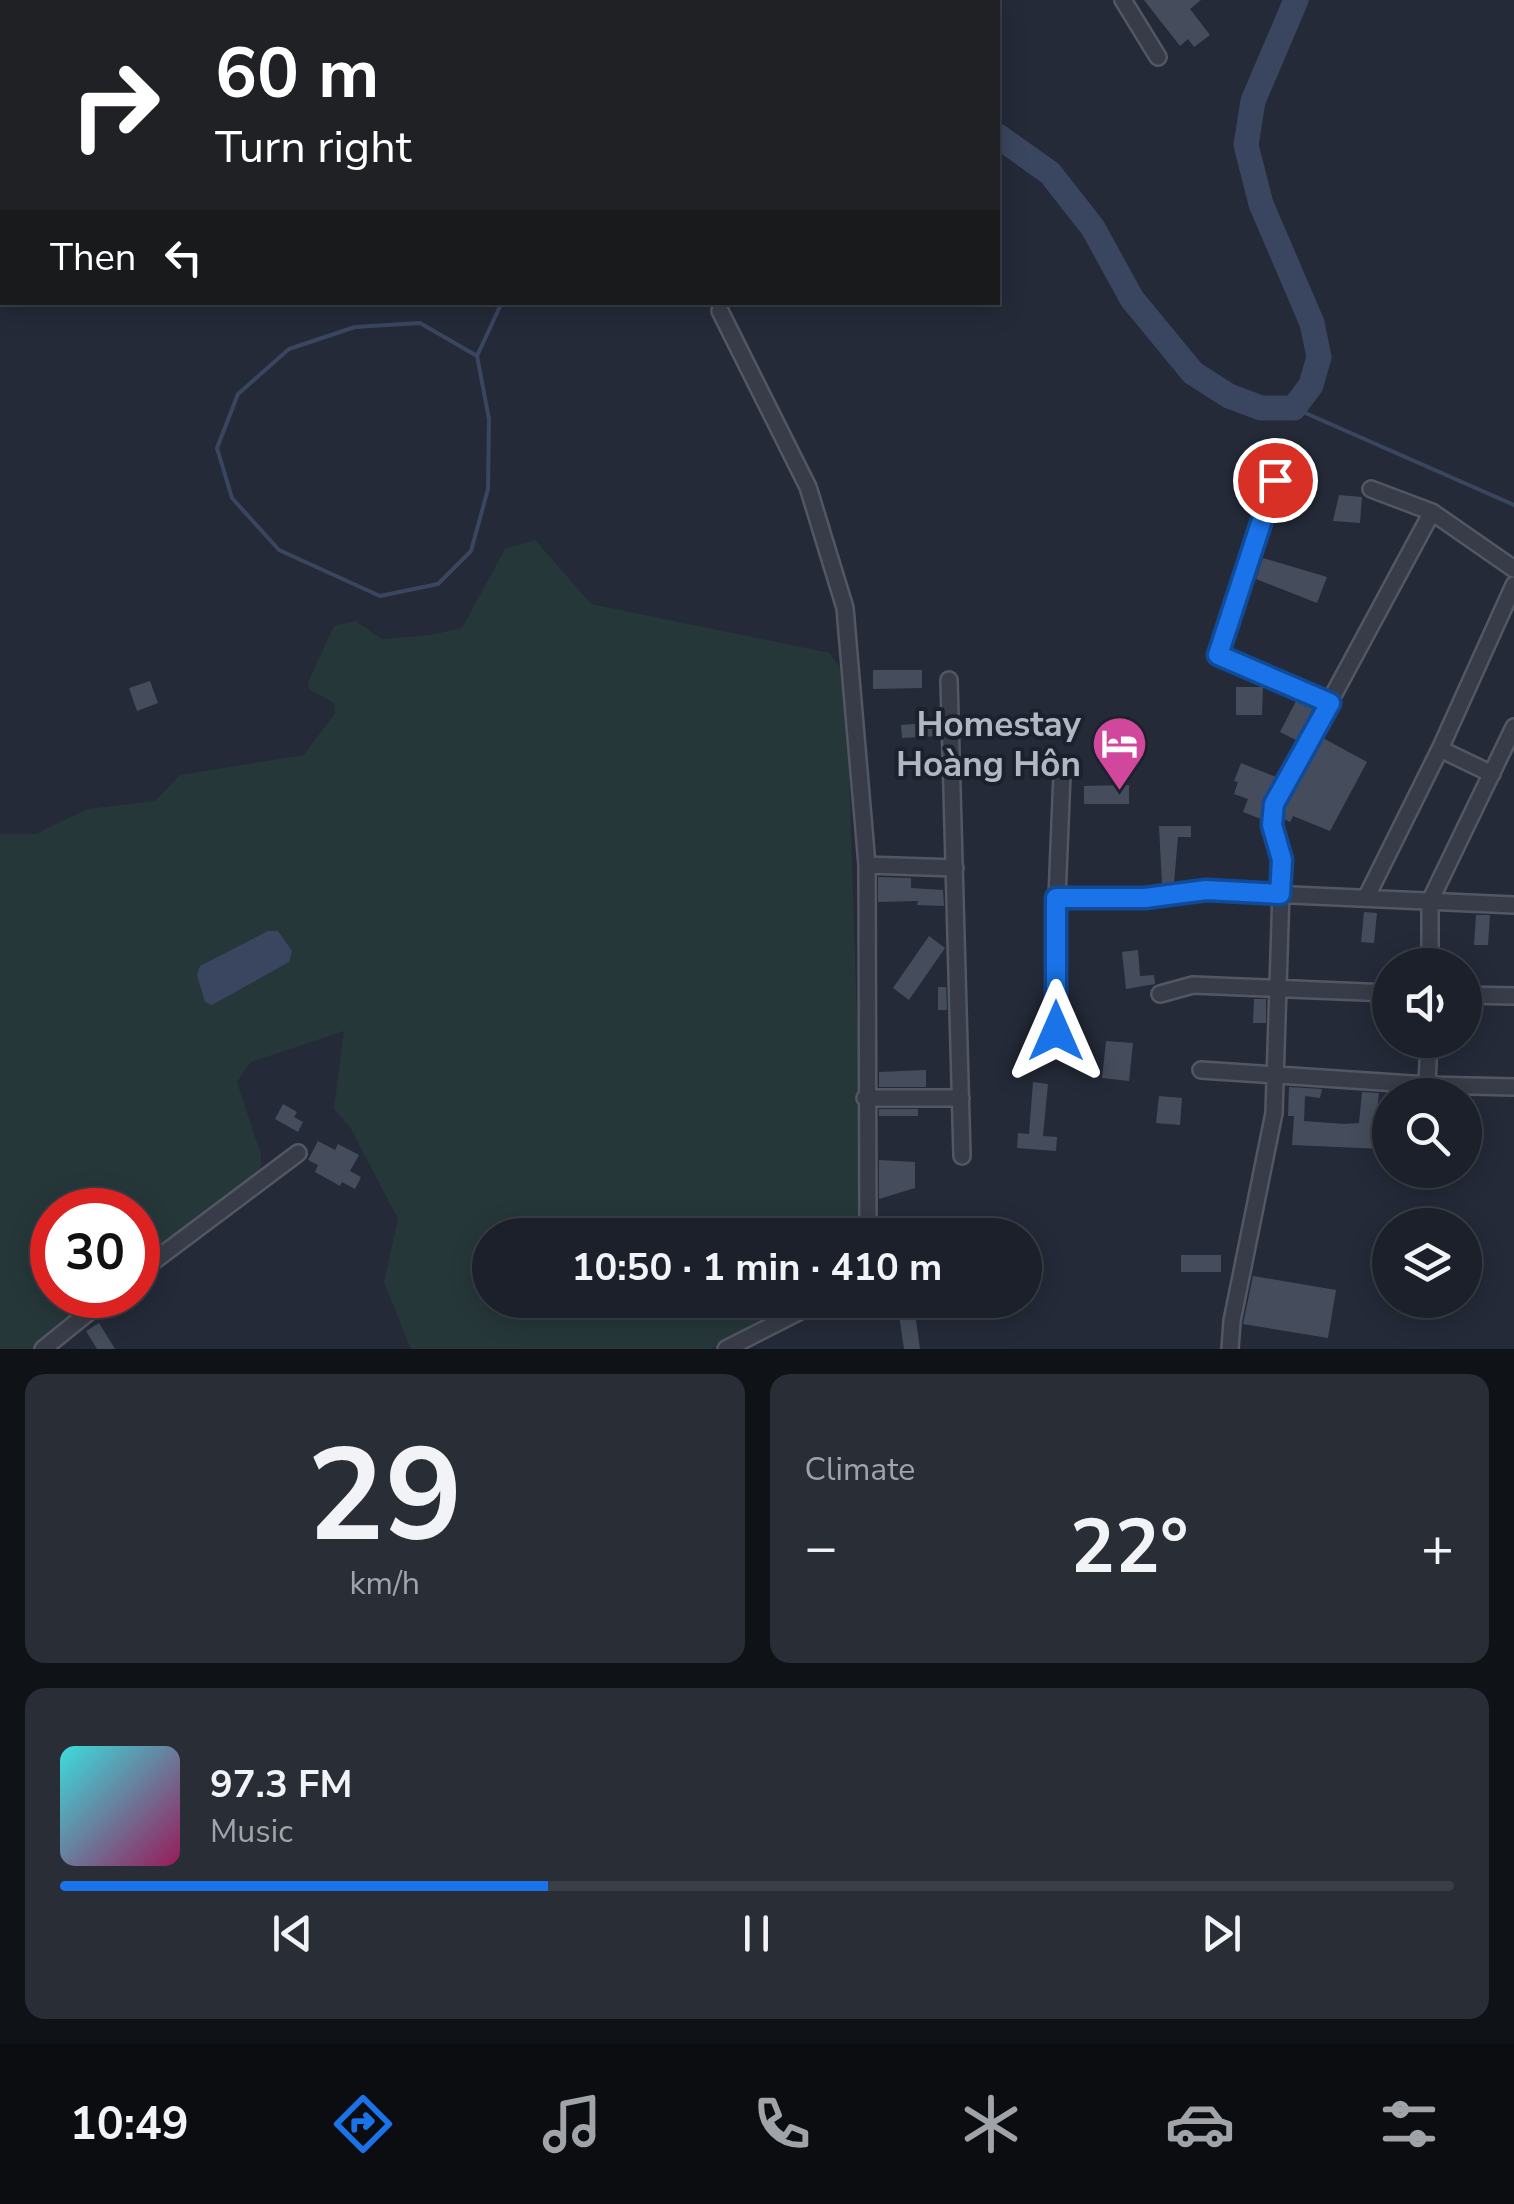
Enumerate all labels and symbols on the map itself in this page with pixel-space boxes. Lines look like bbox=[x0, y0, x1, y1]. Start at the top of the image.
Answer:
pin bbox=[1233, 438, 1318, 523]
place label: Homestay Hoàng Hôn bbox=[896, 701, 1082, 788]
hotel icon: Homestay Hoàng Hôn bbox=[1090, 714, 1150, 793]
position arrow bbox=[1004, 979, 1108, 1083]
speed limit sign: 30 bbox=[30, 1188, 160, 1318]

